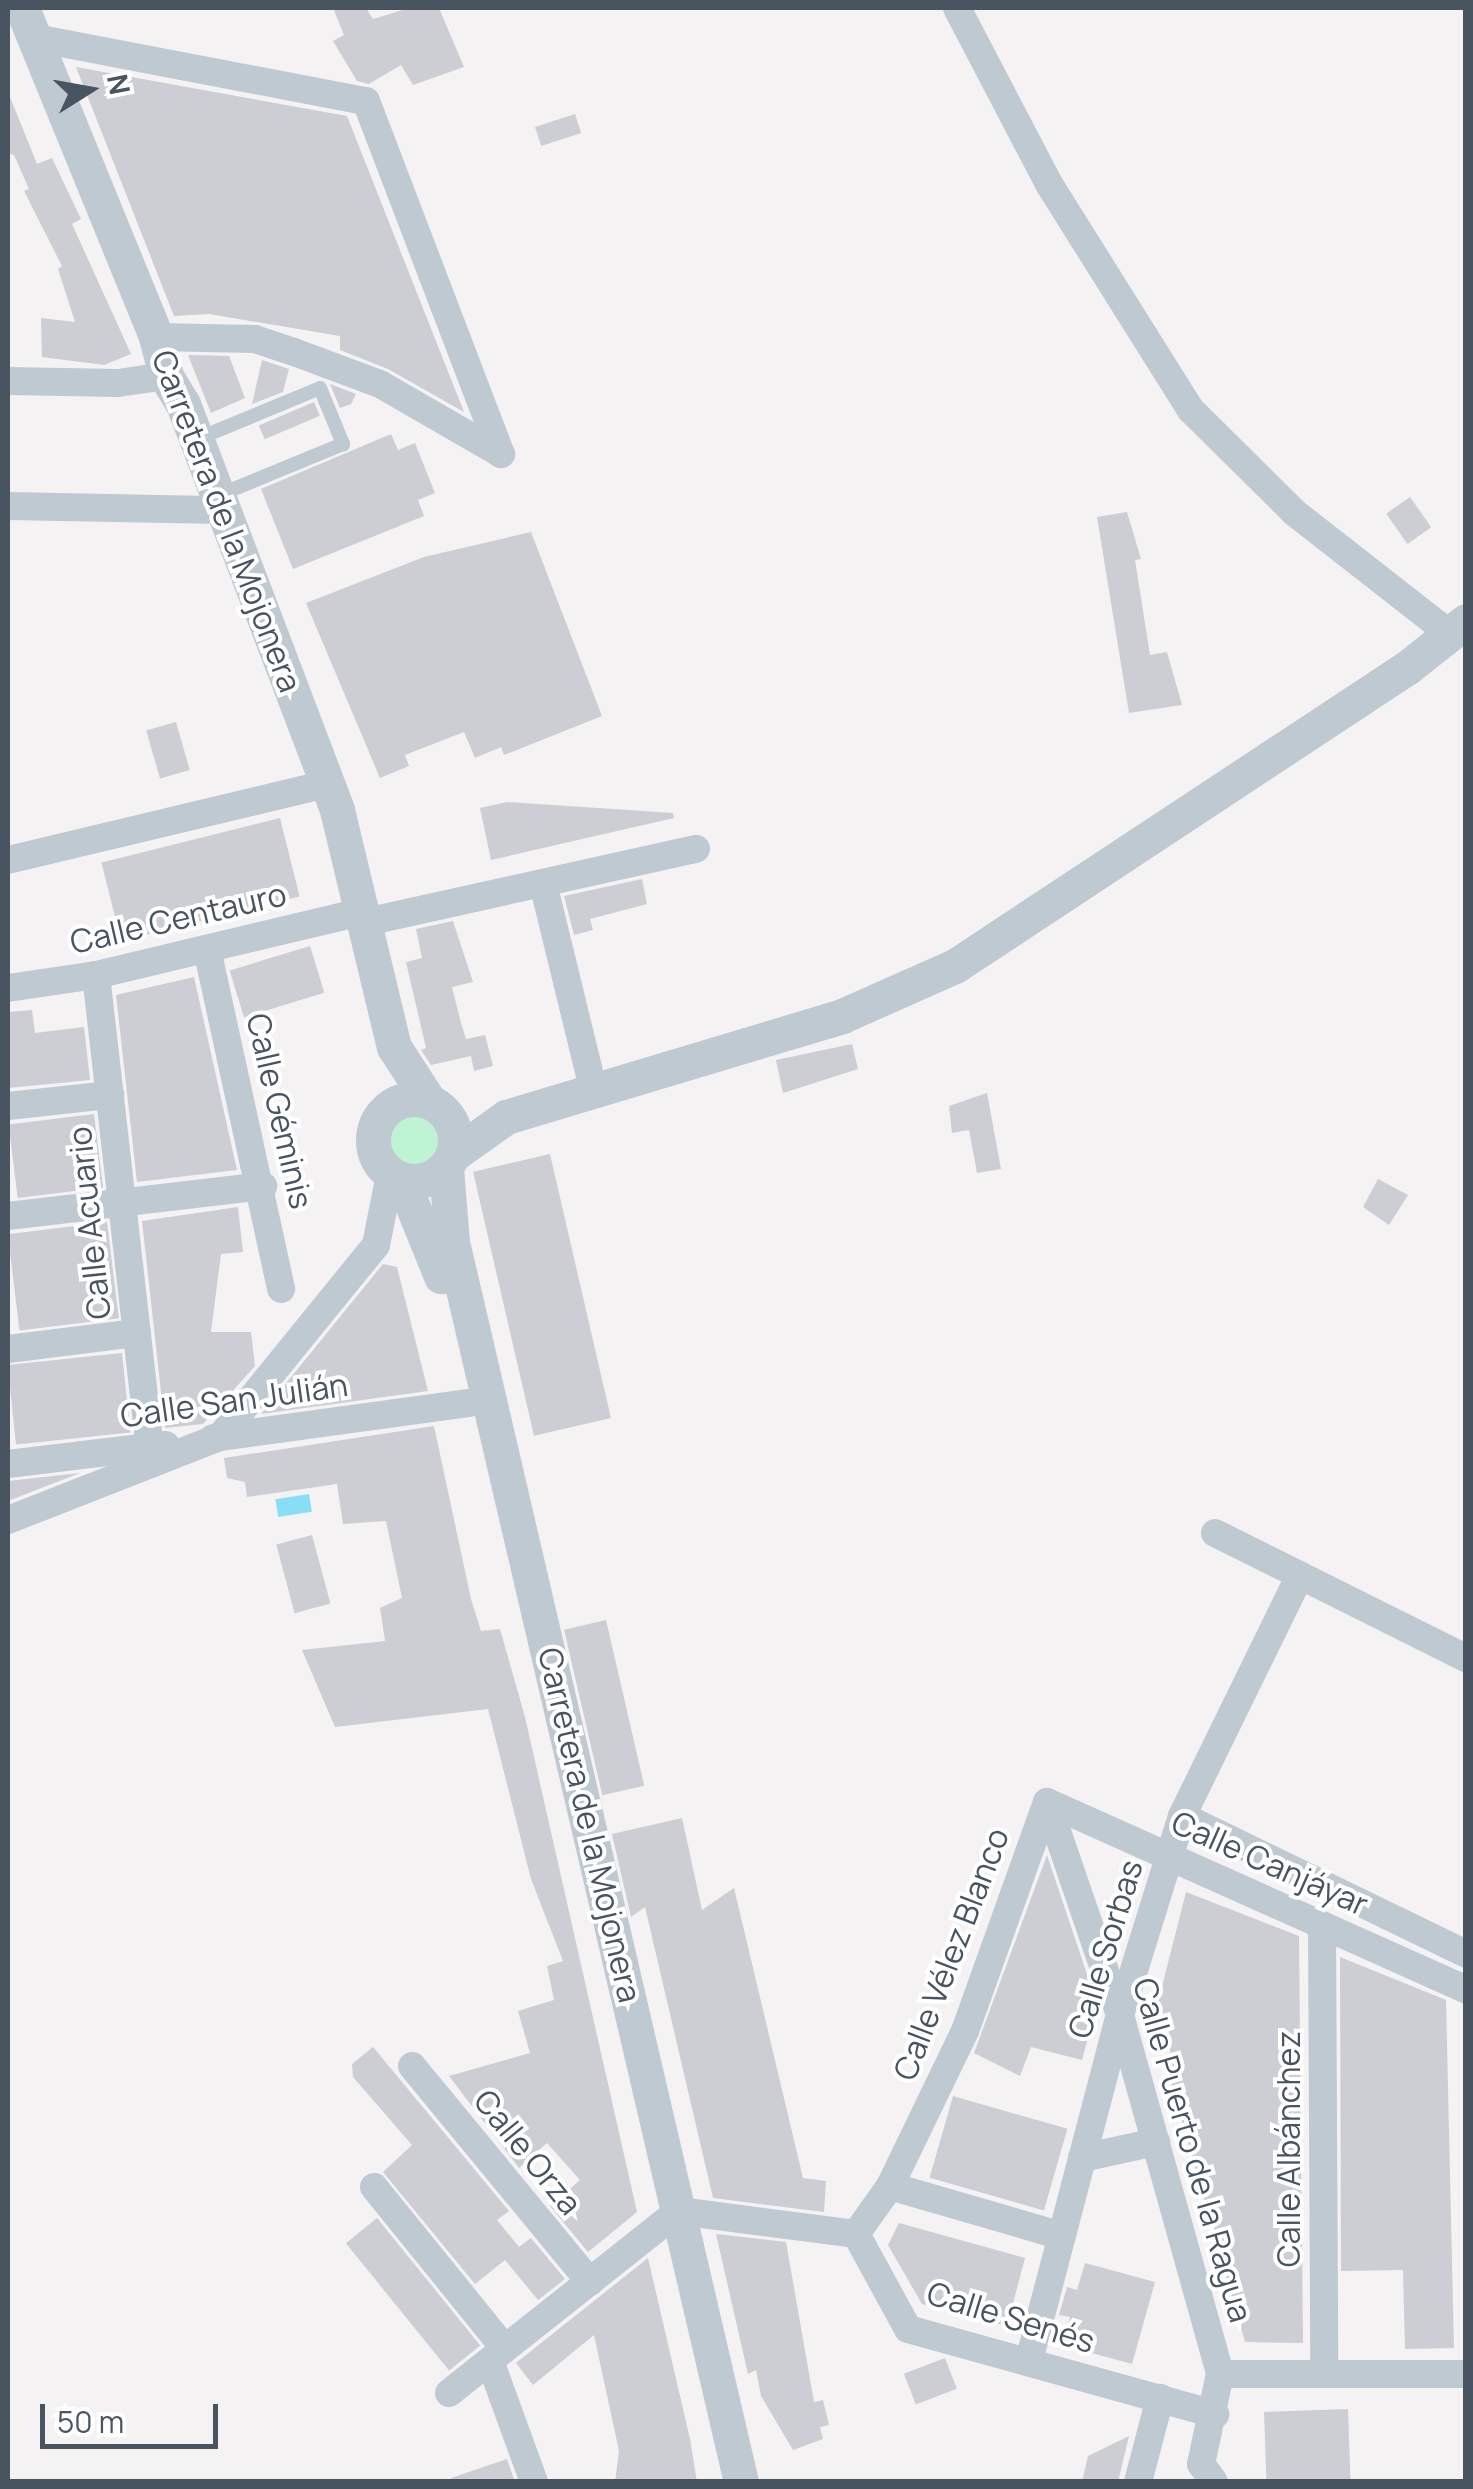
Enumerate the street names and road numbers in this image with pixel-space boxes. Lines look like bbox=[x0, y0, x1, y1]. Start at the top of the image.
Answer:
street label: Carretera de la Mojonera bbox=[144, 345, 310, 697]
street label: Calle Centauro bbox=[66, 874, 290, 962]
street label: Calle Géminis bbox=[239, 1010, 321, 1212]
street label: Calle Acuario bbox=[60, 1125, 118, 1321]
street label: Calle San Julián bbox=[118, 1365, 350, 1435]
street label: Carretera de la Mojonera bbox=[530, 1644, 650, 2006]
street label: Calle Canjáyar bbox=[1166, 1803, 1374, 1923]
street label: Calle Vélez Blanco bbox=[885, 1823, 1017, 2085]
street label: Calle Sorbas bbox=[1060, 1855, 1150, 2043]
street label: Calle Puerto de la Ragua bbox=[1125, 1974, 1261, 2326]
street label: Calle Albánchez bbox=[1269, 2031, 1307, 2267]
street label: Calle Orza bbox=[466, 2082, 590, 2222]
street label: Calle Senés bbox=[923, 2273, 1099, 2361]

